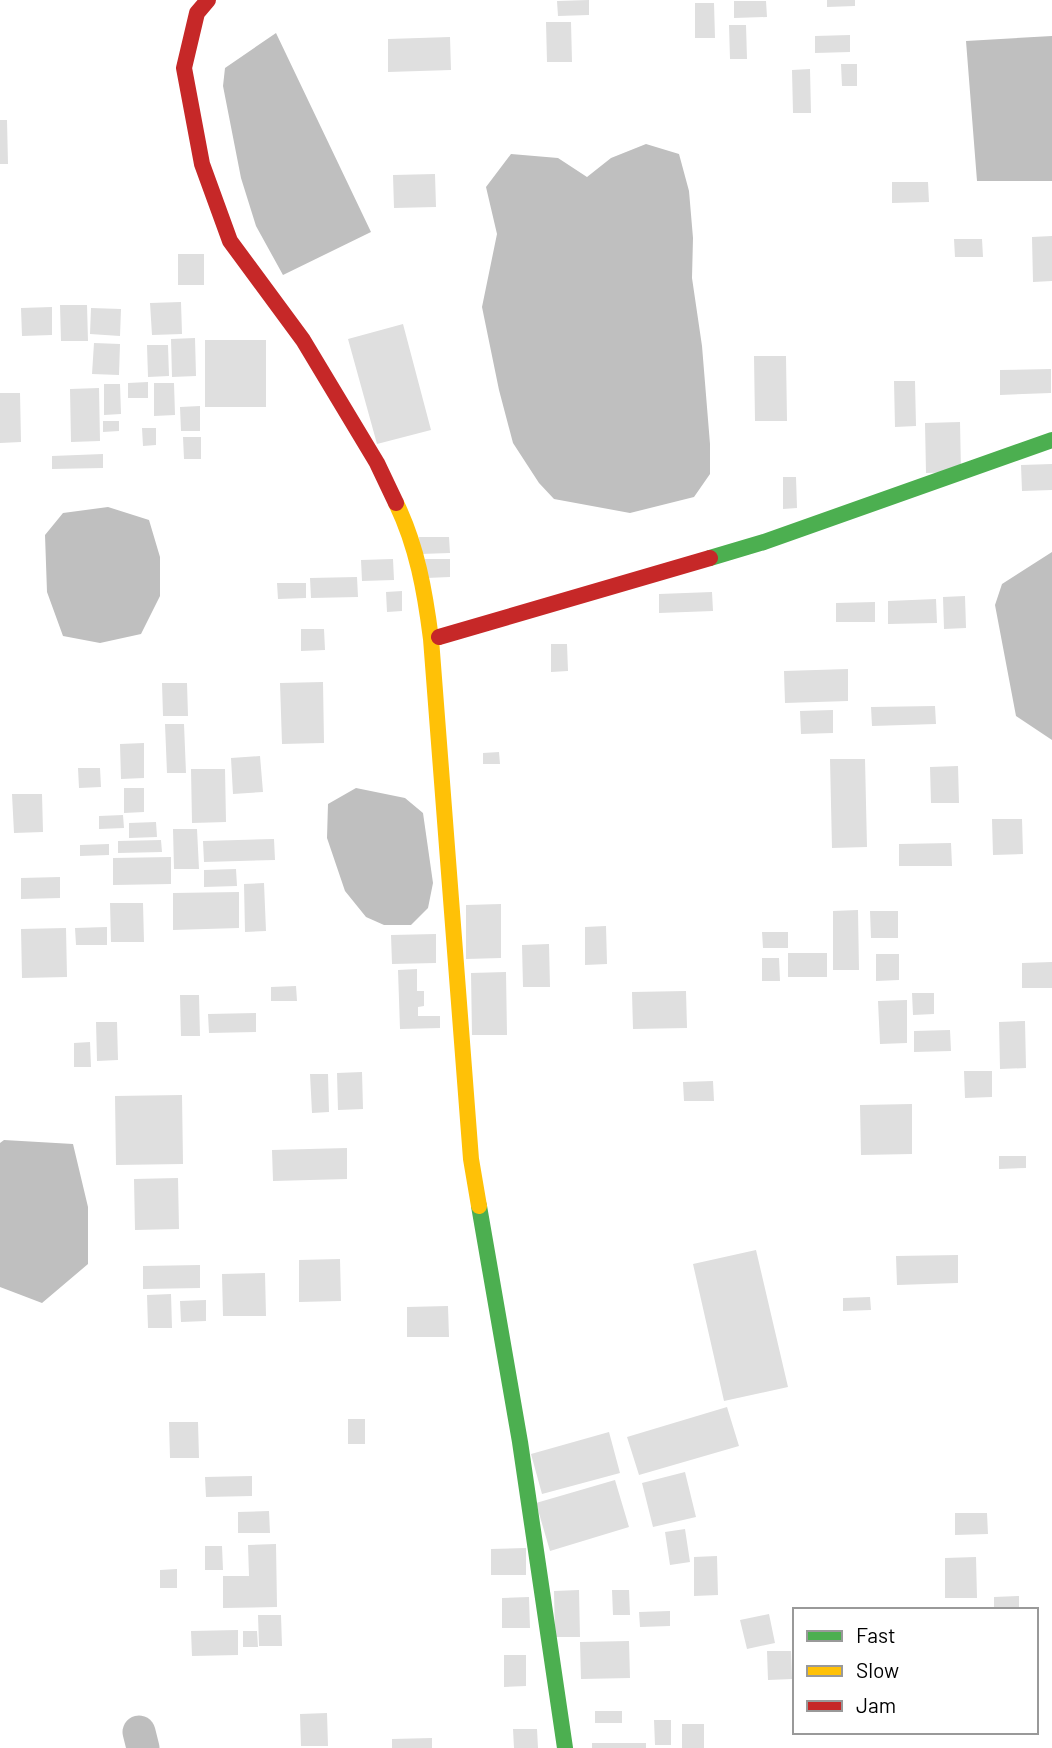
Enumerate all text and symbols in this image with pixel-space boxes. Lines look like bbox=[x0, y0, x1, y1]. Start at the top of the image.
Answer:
legend bbox=[793, 1608, 1038, 1734]
text: Fast bbox=[856, 1622, 896, 1647]
text: Slow bbox=[856, 1657, 899, 1682]
text: Jam bbox=[856, 1692, 896, 1717]

